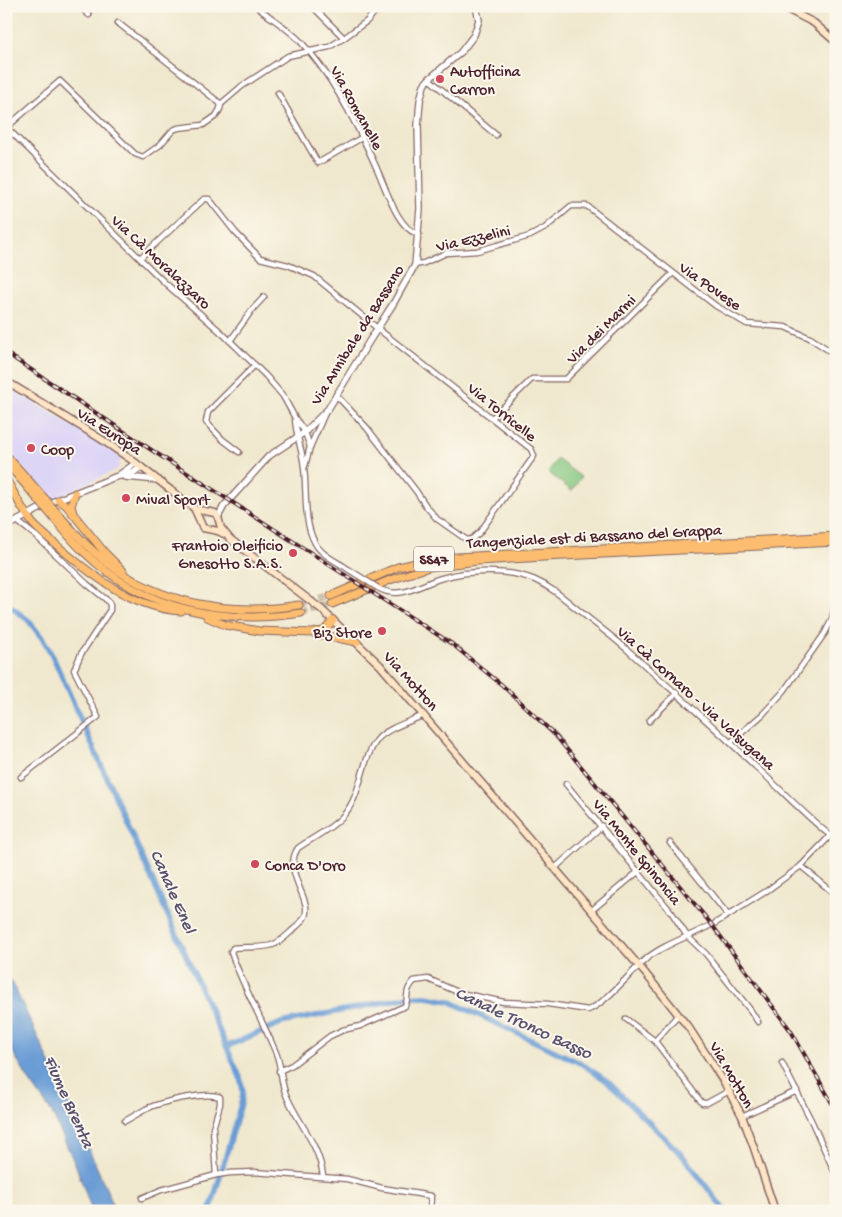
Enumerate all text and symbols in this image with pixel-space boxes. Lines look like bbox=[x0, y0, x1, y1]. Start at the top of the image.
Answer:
street label: Via Romanelle bbox=[324, 62, 386, 155]
place label: Autofficina Carron bbox=[450, 64, 522, 101]
marker: Autofficina Carron bbox=[434, 73, 446, 85]
street label: Via Cà Moralazzaro bbox=[105, 212, 214, 315]
street label: Via Ezzelini bbox=[434, 223, 513, 258]
street label: Via Povese bbox=[673, 259, 744, 317]
street label: Via Annibale da Bassano bbox=[308, 262, 410, 410]
street label: Via dei Marmi bbox=[563, 292, 641, 370]
street label: Via Torricelle bbox=[462, 379, 540, 448]
street label: Via Europa bbox=[71, 404, 145, 461]
marker: Coop bbox=[25, 442, 37, 454]
place label: Coop bbox=[41, 442, 74, 461]
marker: Mival Sport bbox=[120, 492, 132, 504]
place label: Mival Sport bbox=[136, 492, 211, 511]
street label: Tangenziale est di Bassano del Grappa bbox=[465, 522, 723, 555]
place label: Frantoio Oleificio Gnesotto S.A.S. bbox=[171, 538, 283, 575]
road number: SS47 bbox=[414, 546, 454, 572]
marker: Frantoio Oleificio Gnesotto S.A.S. bbox=[287, 547, 299, 559]
street label: Via Cà Cornaro - Via Valsugana bbox=[611, 623, 778, 776]
place label: Biz Store bbox=[312, 625, 373, 644]
marker: Biz Store bbox=[376, 625, 388, 637]
street label: Via Motton bbox=[377, 648, 441, 716]
street label: Via Monte Spinoncia bbox=[586, 796, 684, 911]
water label: Canale Enel bbox=[144, 847, 200, 938]
marker: Conca D'Oro bbox=[249, 858, 261, 870]
place label: Conca D'Oro bbox=[265, 858, 346, 877]
water label: Canale Tronco Basso bbox=[451, 983, 595, 1065]
street label: Via Motton bbox=[703, 1038, 757, 1113]
water label: Fiume Brenta bbox=[38, 1053, 98, 1152]

